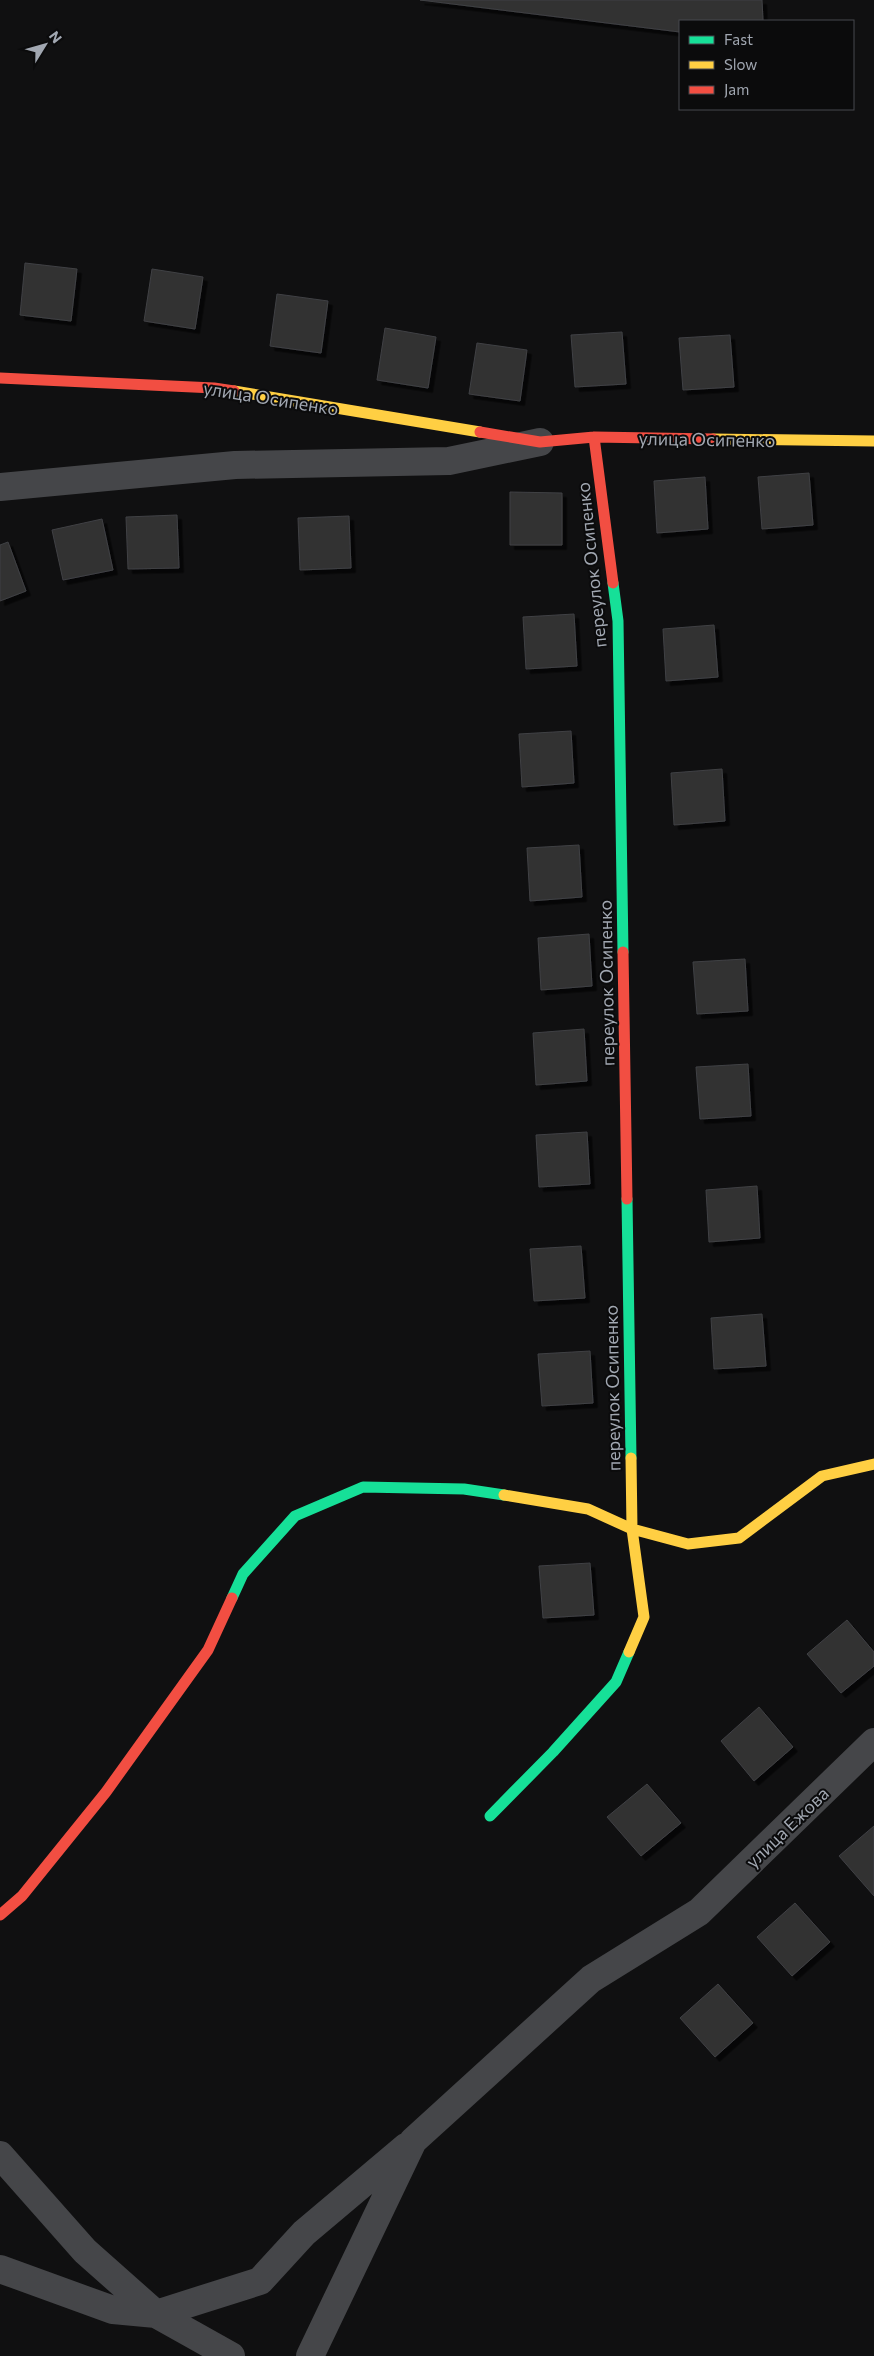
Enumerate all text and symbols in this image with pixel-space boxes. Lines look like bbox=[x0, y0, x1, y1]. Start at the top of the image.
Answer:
north arrow bbox=[20, 20, 70, 70]
legend bbox=[679, 20, 854, 110]
text: N bbox=[46, 28, 66, 46]
text: Fast bbox=[724, 30, 753, 48]
text: Slow bbox=[724, 55, 757, 73]
text: Jam bbox=[724, 80, 749, 98]
street label: улица Осипенко bbox=[202, 376, 340, 420]
street label: улица Осипенко bbox=[639, 427, 775, 451]
street label: переулок Осипенко bbox=[571, 481, 611, 649]
street label: переулок Осипенко bbox=[594, 900, 618, 1066]
street label: переулок Осипенко bbox=[600, 1305, 624, 1471]
street label: улица Ежова bbox=[741, 1782, 833, 1872]

